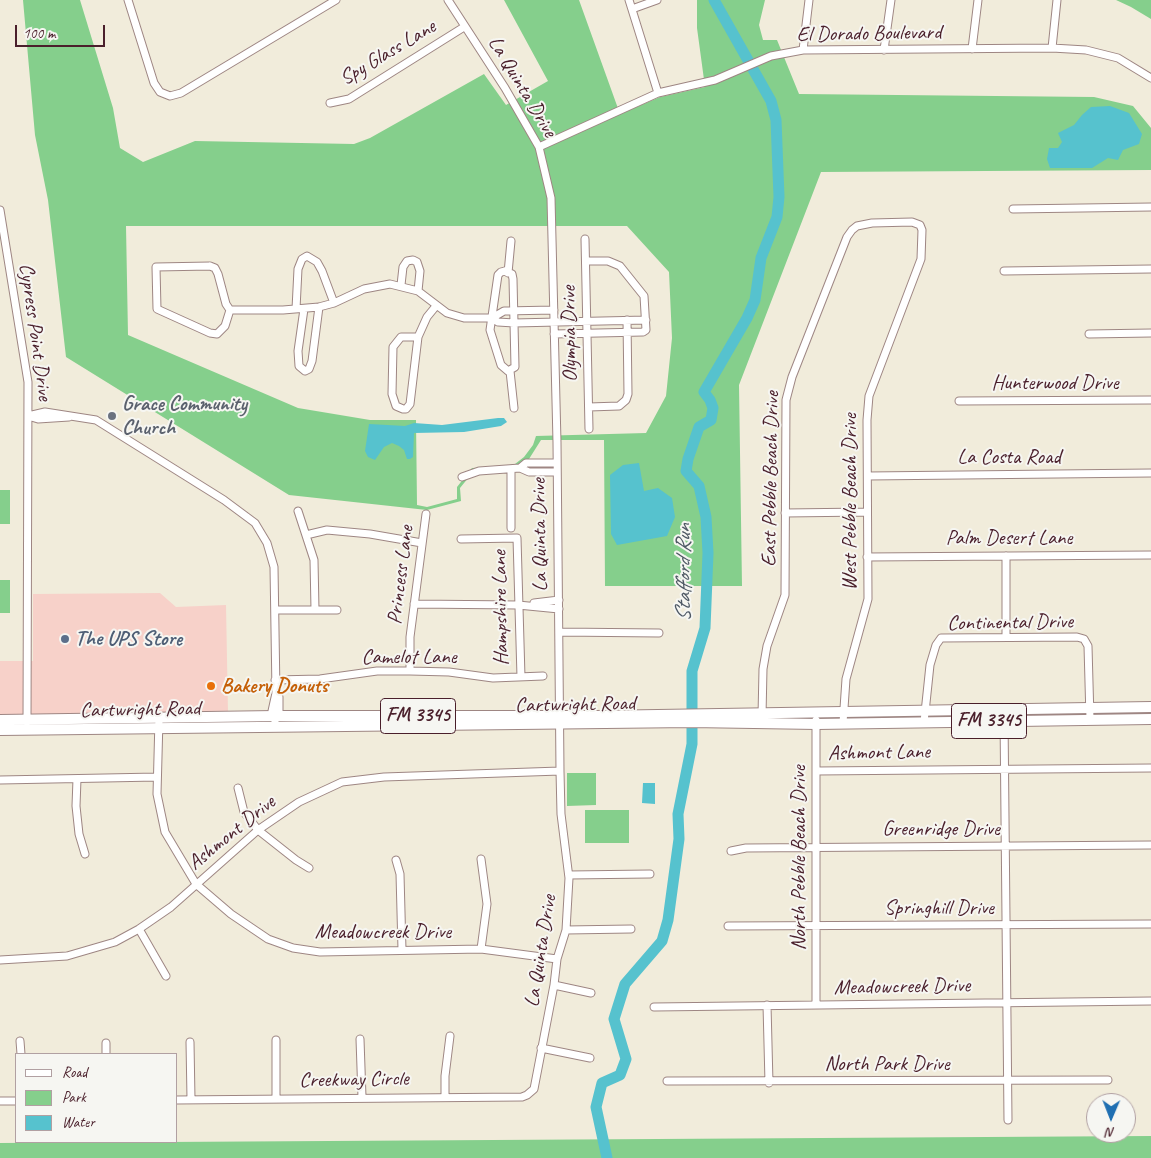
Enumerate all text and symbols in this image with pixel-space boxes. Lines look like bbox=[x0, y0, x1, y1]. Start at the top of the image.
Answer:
scale bar bbox=[18, 15, 108, 47]
street label: Spy Glass Lane bbox=[336, 15, 440, 91]
street label: El Dorado Boulevard bbox=[796, 20, 942, 48]
text: 100 m bbox=[23, 24, 55, 43]
street label: La Quinta Drive bbox=[482, 32, 562, 142]
street label: Cypress Point Drive bbox=[13, 262, 57, 402]
street label: Olympia Drive bbox=[557, 286, 583, 382]
street label: Hunterwood Drive bbox=[991, 370, 1119, 396]
place label: Grace Community Church bbox=[122, 391, 247, 441]
street label: East Pebble Beach Drive bbox=[757, 391, 785, 567]
marker: Grace Community Church bbox=[106, 410, 118, 422]
street label: West Pebble Beach Drive bbox=[837, 413, 863, 591]
street label: La Costa Road bbox=[957, 444, 1061, 470]
street label: La Quinta Drive bbox=[526, 478, 554, 592]
street label: Princess Lane bbox=[382, 524, 420, 626]
water label: Stafford Run bbox=[671, 524, 697, 622]
street label: Palm Desert Lane bbox=[946, 525, 1072, 551]
street label: Hampshire Lane bbox=[487, 550, 515, 666]
street label: Continental Drive bbox=[947, 609, 1073, 637]
place label: The UPS Store bbox=[75, 626, 182, 652]
marker: The UPS Store bbox=[59, 633, 71, 645]
street label: Camelot Lane bbox=[361, 644, 457, 670]
place label: Bakery Donuts bbox=[221, 673, 328, 699]
marker: Bakery Donuts bbox=[205, 680, 217, 692]
street label: Cartwright Road bbox=[515, 691, 635, 719]
street label: Cartwright Road bbox=[80, 696, 200, 724]
road number: FM 3345 bbox=[380, 698, 456, 734]
road number: FM 3345 bbox=[952, 704, 1026, 738]
street label: Ashmont Lane bbox=[828, 740, 930, 766]
street label: North Pebble Beach Drive bbox=[786, 766, 812, 950]
street label: Ashmont Drive bbox=[183, 790, 281, 876]
street label: Greenridge Drive bbox=[882, 816, 1000, 842]
street label: La Quinta Drive bbox=[520, 893, 562, 1009]
street label: Springhill Drive bbox=[884, 895, 994, 921]
street label: Meadowcreek Drive bbox=[315, 919, 451, 945]
street label: Meadowcreek Drive bbox=[834, 973, 970, 1001]
street label: North Park Drive bbox=[824, 1051, 950, 1077]
legend bbox=[15, 1053, 178, 1143]
text: Road bbox=[62, 1063, 87, 1082]
street label: Creekway Circle bbox=[299, 1066, 409, 1094]
text: Park bbox=[62, 1088, 86, 1107]
north arrow bbox=[1086, 1093, 1136, 1143]
text: Water bbox=[62, 1113, 95, 1132]
text: N bbox=[1106, 1124, 1115, 1141]

